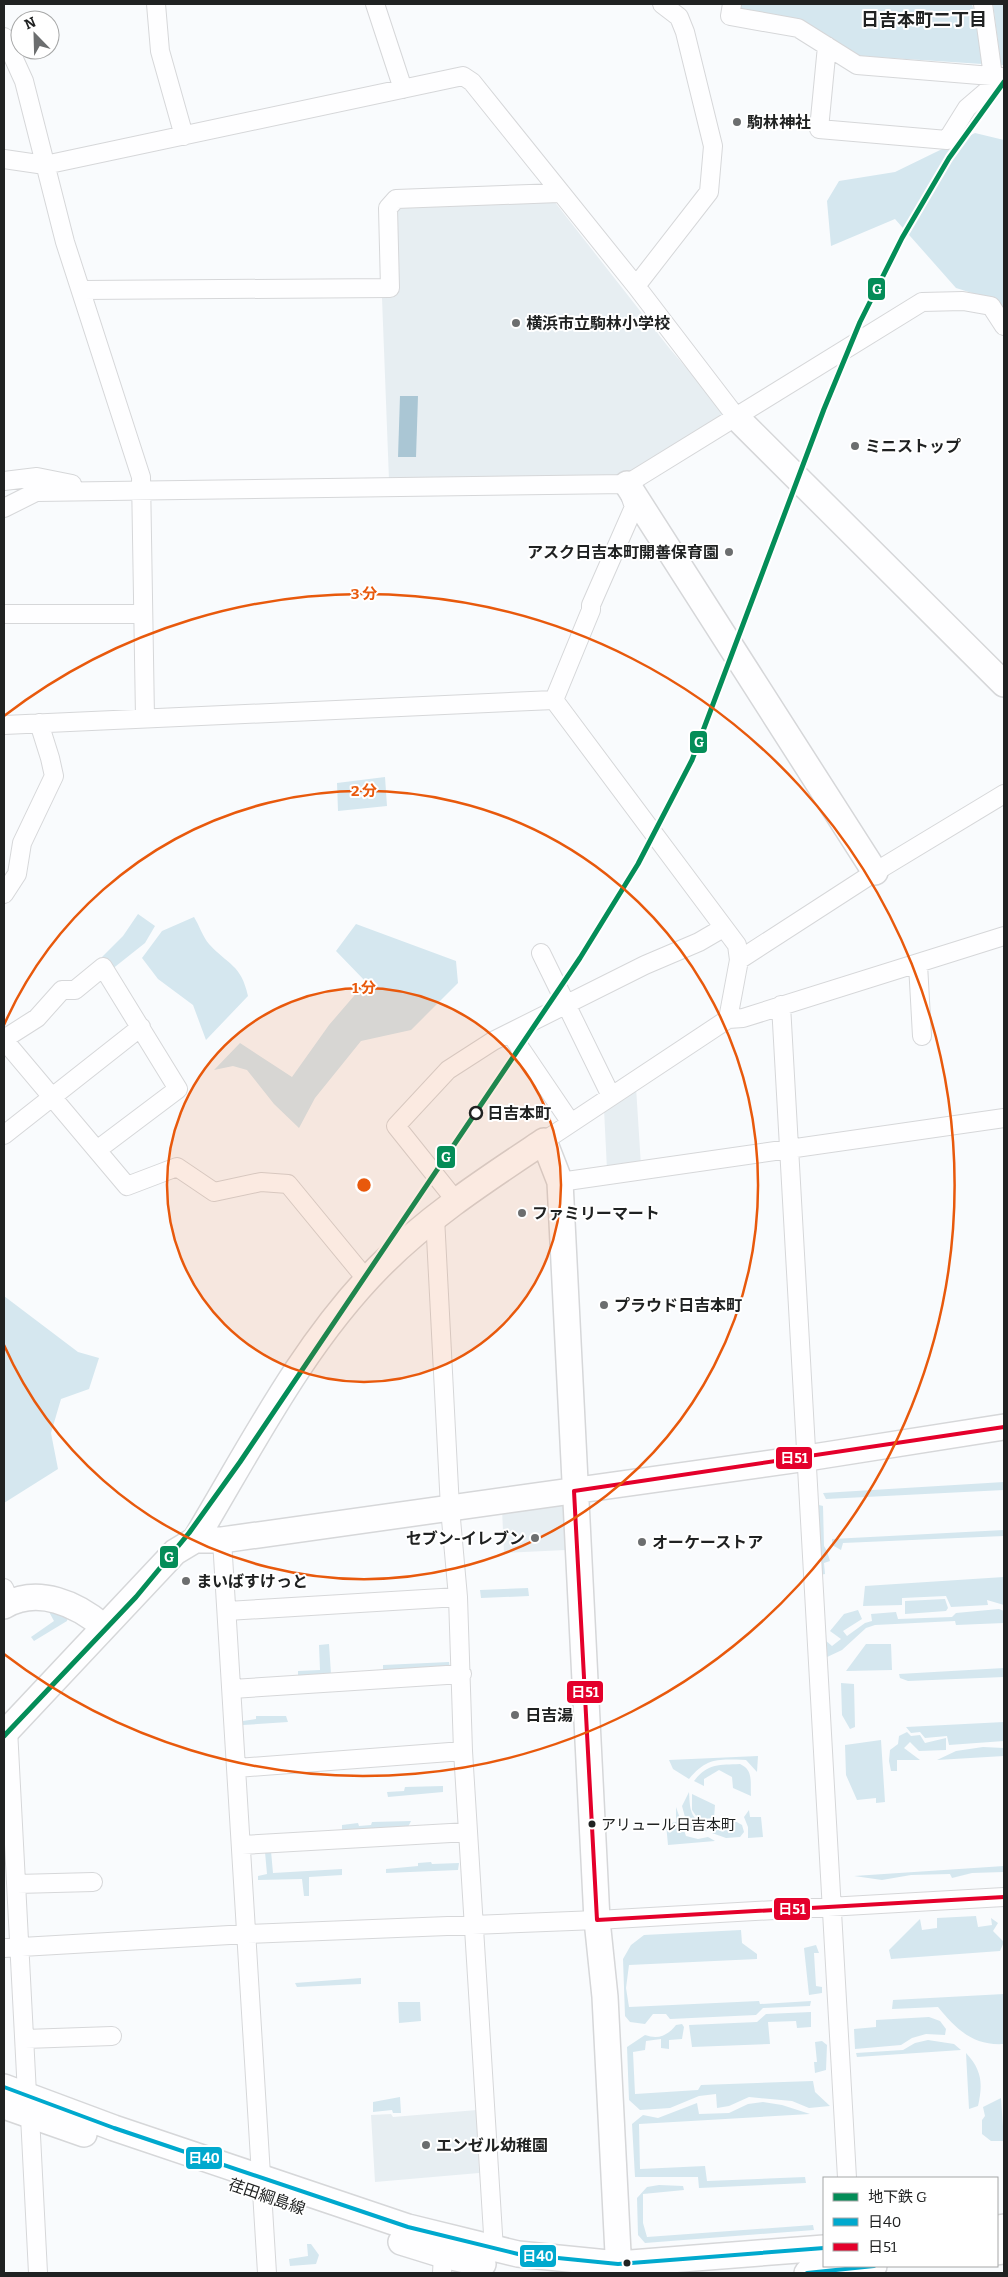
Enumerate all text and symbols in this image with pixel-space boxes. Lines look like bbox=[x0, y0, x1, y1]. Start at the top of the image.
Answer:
district label: 日吉本町二丁目 bbox=[861, 9, 987, 31]
north arrow bbox=[10, 10, 60, 60]
text: N bbox=[22, 13, 39, 33]
place label: 駒林神社 bbox=[747, 113, 811, 132]
marker: 駒林神社 bbox=[731, 116, 743, 128]
line badge: G bbox=[867, 277, 886, 301]
text: G bbox=[872, 281, 882, 298]
place label: 横浜市立駒林小学校 bbox=[526, 314, 670, 333]
marker: 横浜市立駒林小学校 bbox=[510, 317, 522, 329]
place label: ミニストップ bbox=[865, 437, 961, 456]
marker: ミニストップ bbox=[849, 440, 861, 452]
place label: アスク日吉本町開善保育園 bbox=[527, 543, 719, 562]
marker: アスク日吉本町開善保育園 bbox=[723, 546, 735, 558]
text: 3 分 bbox=[351, 585, 377, 603]
line badge: G bbox=[689, 730, 708, 754]
text: G bbox=[694, 734, 704, 751]
text: 2 分 bbox=[351, 782, 377, 800]
text: 1 分 bbox=[352, 979, 376, 997]
place label: 日吉本町 bbox=[487, 1104, 551, 1123]
marker: 日吉本町 bbox=[469, 1106, 483, 1120]
line badge: G bbox=[436, 1145, 456, 1169]
text: G bbox=[441, 1149, 451, 1166]
centre of rings bbox=[355, 1176, 373, 1194]
place label: ファミリーマート bbox=[532, 1204, 660, 1223]
marker: ファミリーマート bbox=[516, 1207, 528, 1219]
place label: プラウド日吉本町 bbox=[614, 1296, 742, 1315]
marker: プラウド日吉本町 bbox=[598, 1299, 610, 1311]
line badge: 日51 bbox=[775, 1446, 813, 1470]
text: 日51 bbox=[780, 1450, 808, 1467]
place label: セブン-イレブン bbox=[406, 1529, 525, 1548]
marker: セブン-イレブン bbox=[529, 1532, 541, 1544]
place label: オーケーストア bbox=[652, 1533, 763, 1552]
marker: オーケーストア bbox=[636, 1536, 648, 1548]
line badge: G bbox=[159, 1545, 179, 1569]
text: G bbox=[164, 1549, 174, 1566]
place label: まいばすけっと bbox=[196, 1572, 308, 1591]
marker: まいばすけっと bbox=[180, 1575, 192, 1587]
line badge: 日51 bbox=[566, 1680, 604, 1704]
text: 日51 bbox=[571, 1684, 599, 1701]
place label: 日吉湯 bbox=[525, 1706, 573, 1725]
marker: 日吉湯 bbox=[509, 1709, 521, 1721]
place label: アリュール日吉本町 bbox=[601, 1816, 736, 1834]
marker: アリュール日吉本町 bbox=[587, 1819, 597, 1829]
line badge: 日51 bbox=[773, 1897, 811, 1921]
text: 日51 bbox=[778, 1901, 806, 1918]
place label: エンゼル幼稚園 bbox=[436, 2136, 548, 2155]
marker: エンゼル幼稚園 bbox=[420, 2139, 432, 2151]
line badge: 日40 bbox=[185, 2146, 223, 2170]
text: 日40 bbox=[188, 2150, 220, 2167]
street label: 荏田綱島線 bbox=[226, 2174, 308, 2218]
legend bbox=[823, 2177, 998, 2267]
text: 地下鉄 G bbox=[868, 2188, 927, 2206]
text: 日40 bbox=[868, 2213, 901, 2231]
text: 日51 bbox=[868, 2238, 897, 2256]
line badge: 日40 bbox=[519, 2244, 557, 2268]
text: 日40 bbox=[522, 2248, 554, 2265]
unlabelled marker bbox=[622, 2258, 632, 2268]

